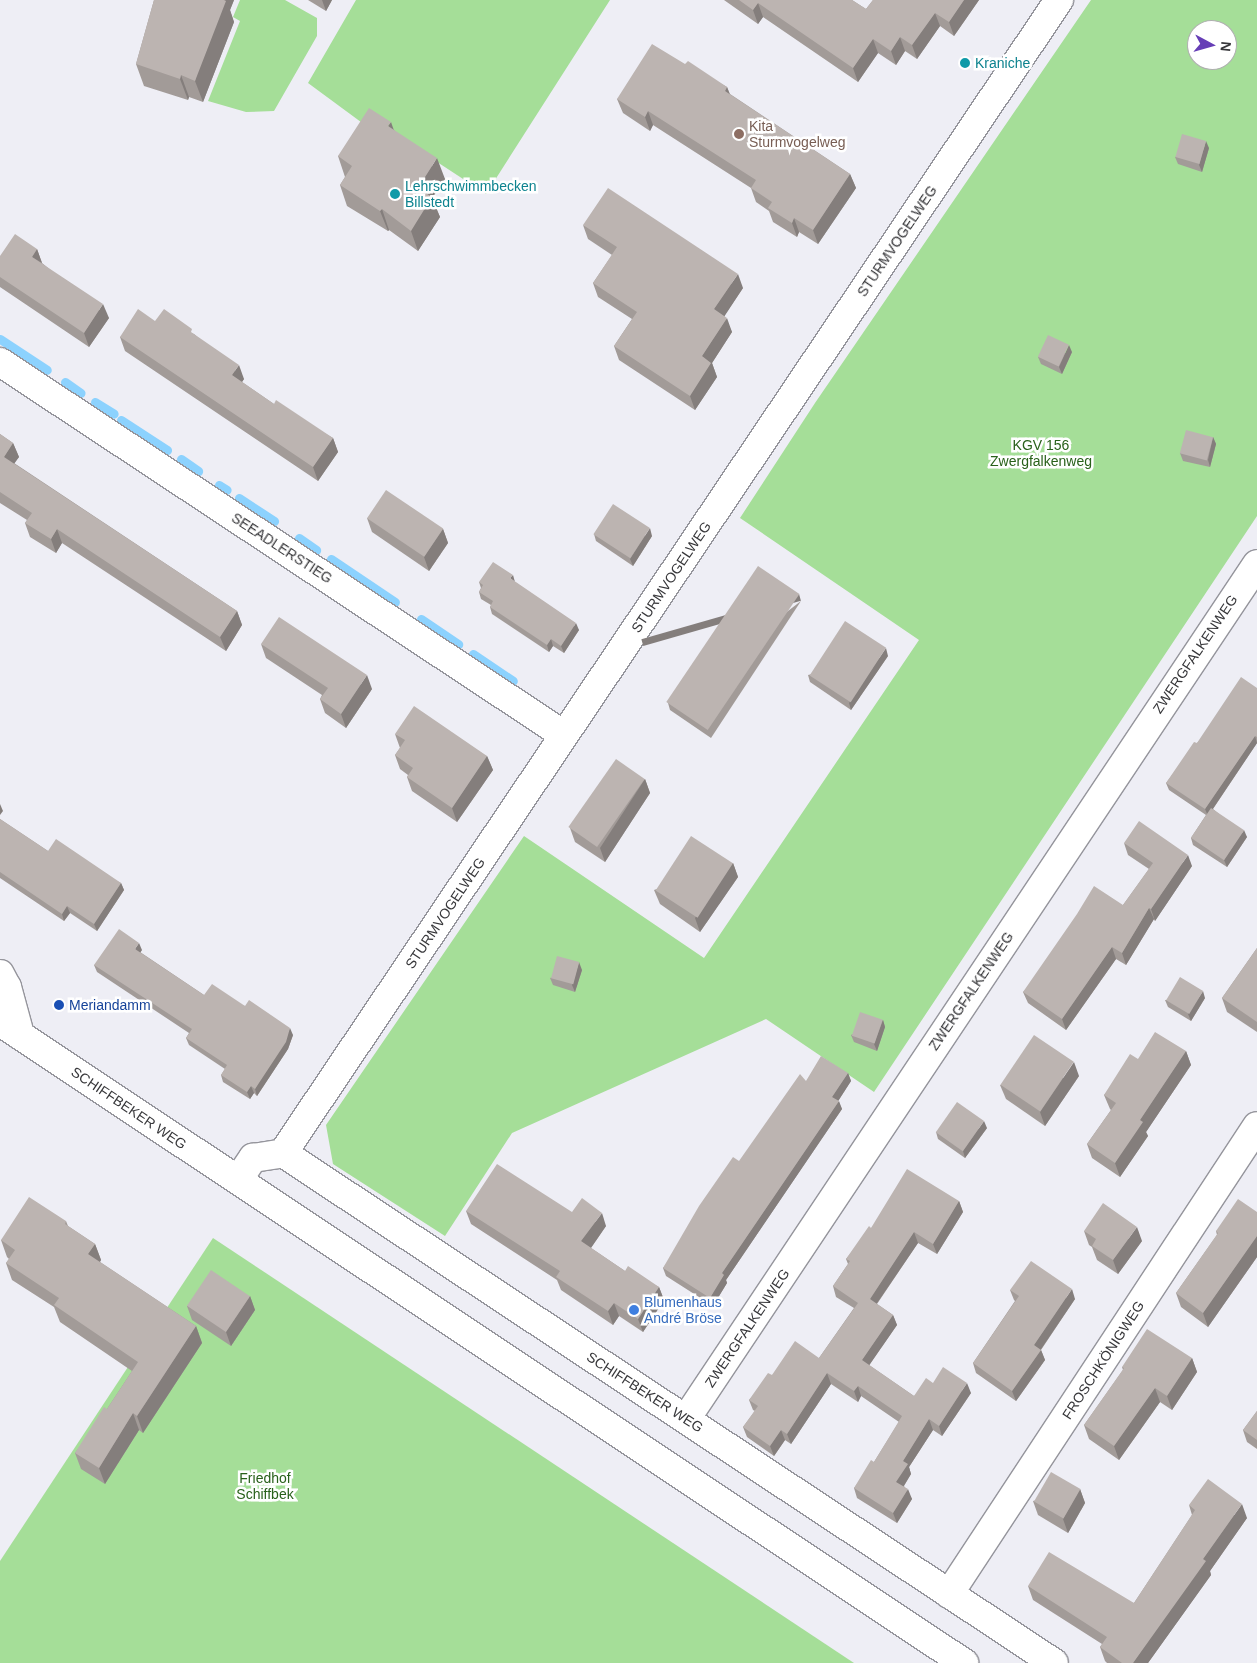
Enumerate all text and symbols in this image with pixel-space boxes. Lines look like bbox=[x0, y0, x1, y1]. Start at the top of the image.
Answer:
north arrow bbox=[1187, 20, 1237, 70]
text: N bbox=[1217, 41, 1234, 52]
place label: Kraniche bbox=[975, 55, 1030, 71]
marker: Kraniche bbox=[959, 57, 971, 69]
place label: Kita Sturmvogelweg bbox=[749, 118, 845, 150]
marker: Kita Sturmvogelweg bbox=[733, 128, 745, 140]
place label: Lehrschwimmbecken Billstedt bbox=[405, 178, 536, 210]
street label: STURMVOGELWEG bbox=[854, 182, 940, 300]
marker: Lehrschwimmbecken Billstedt bbox=[389, 188, 401, 200]
park label: KGV 156 Zwergfalkenweg bbox=[990, 437, 1092, 470]
street label: SEEADLERSTIEG bbox=[228, 509, 336, 587]
street label: STURMVOGELWEG bbox=[628, 518, 714, 636]
street label: ZWERGFALKENWEG bbox=[1149, 592, 1241, 716]
street label: STURMVOGELWEG bbox=[402, 854, 488, 972]
street label: ZWERGFALKENWEG bbox=[925, 929, 1017, 1053]
place label: Meriandamm bbox=[69, 997, 151, 1013]
marker: Meriandamm bbox=[53, 999, 65, 1011]
street label: SCHIFFBEKER WEG bbox=[68, 1063, 190, 1153]
street label: ZWERGFALKENWEG bbox=[701, 1266, 793, 1390]
place label: Blumenhaus André Bröse bbox=[644, 1294, 722, 1326]
street label: FROSCHKÖNIGWEG bbox=[1058, 1298, 1148, 1422]
marker: Blumenhaus André Bröse bbox=[628, 1304, 640, 1316]
street label: SCHIFFBEKER WEG bbox=[584, 1348, 706, 1436]
park label: Friedhof Schiffbek bbox=[236, 1470, 294, 1502]

